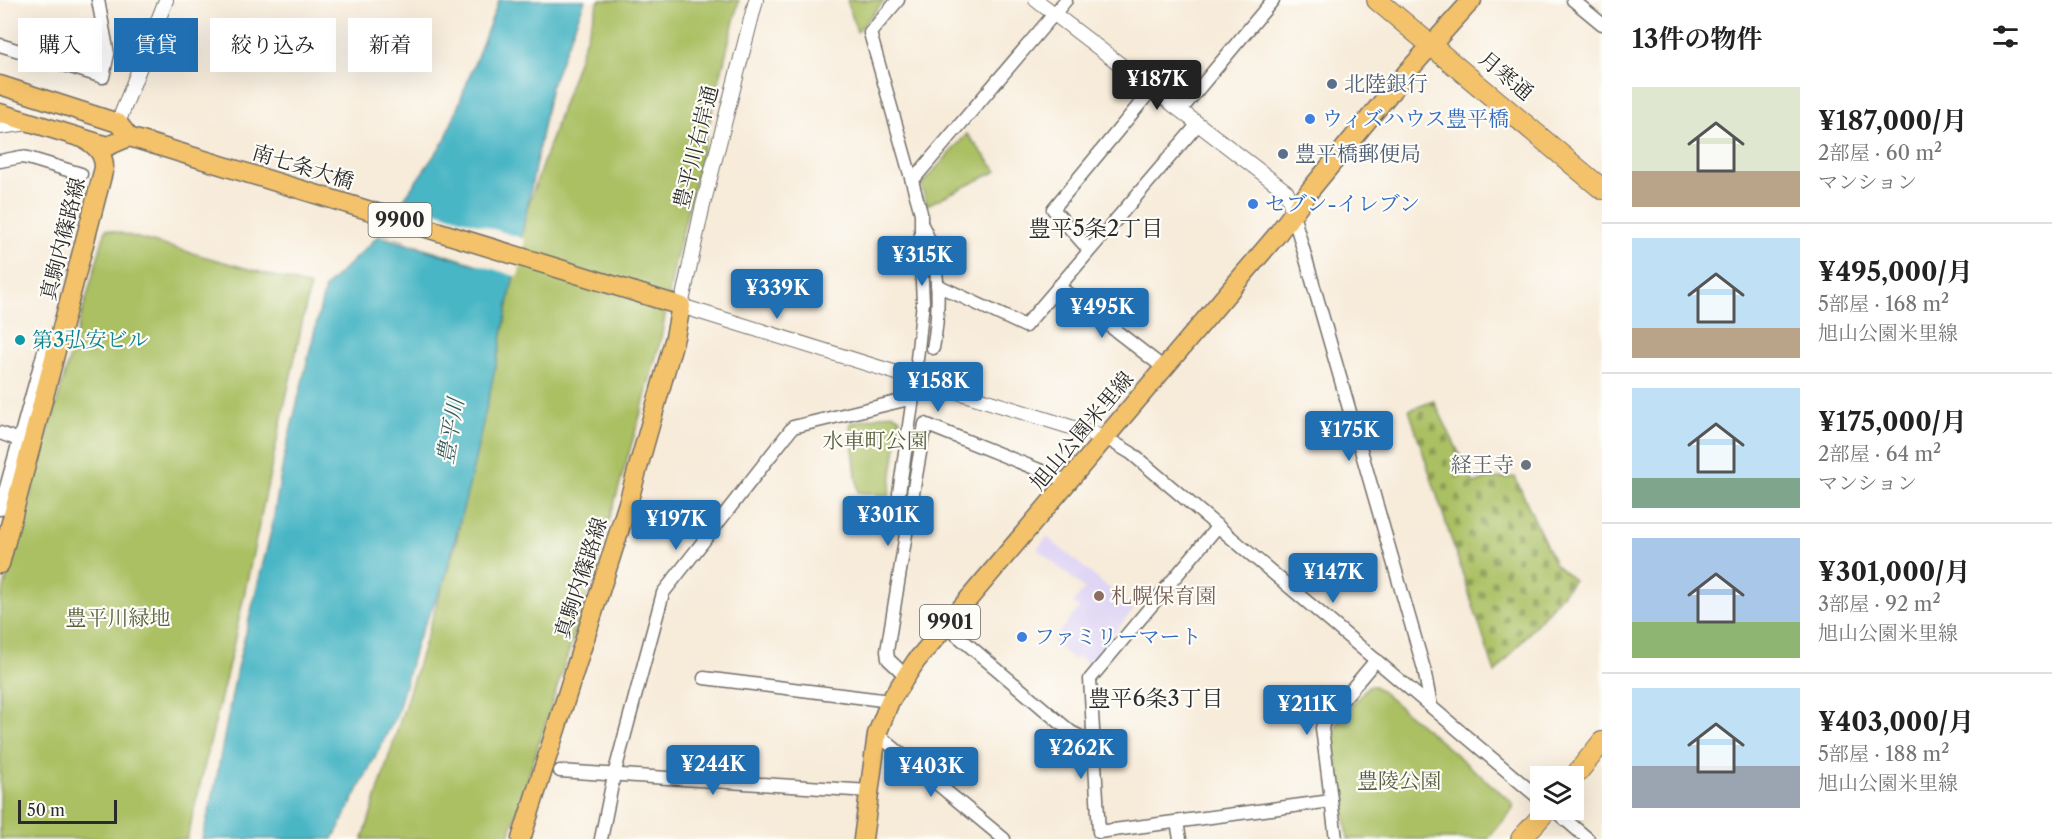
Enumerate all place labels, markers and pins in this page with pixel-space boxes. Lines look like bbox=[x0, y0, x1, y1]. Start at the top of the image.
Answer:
pin: ¥187K bbox=[1115, 60, 1199, 111]
place label: 北陸銀行 bbox=[1344, 71, 1428, 96]
marker: 北陸銀行 bbox=[1325, 77, 1339, 91]
place label: ウィズハウス豊平橋 bbox=[1322, 106, 1509, 131]
marker: ウィズハウス豊平橋 bbox=[1303, 112, 1317, 126]
place label: 豊平橋郵便局 bbox=[1295, 141, 1421, 166]
marker: 豊平橋郵便局 bbox=[1276, 147, 1290, 161]
place label: セブン-イレブン bbox=[1265, 191, 1420, 216]
marker: セブン-イレブン bbox=[1246, 197, 1260, 211]
pin: ¥315K bbox=[880, 236, 964, 287]
pin: ¥339K bbox=[735, 269, 819, 320]
pin: ¥495K bbox=[1060, 288, 1144, 339]
place label: 第3弘安ビル bbox=[32, 327, 149, 352]
marker: 第3弘安ビル bbox=[13, 333, 27, 347]
pin: ¥158K bbox=[896, 362, 980, 413]
pin: ¥175K bbox=[1307, 411, 1391, 462]
place label: 経王寺 bbox=[1451, 452, 1514, 477]
marker: 経王寺 bbox=[1519, 458, 1533, 472]
pin: ¥301K bbox=[846, 496, 930, 547]
pin: ¥197K bbox=[634, 500, 718, 551]
pin: ¥147K bbox=[1291, 553, 1375, 604]
place label: 札幌保育園 bbox=[1111, 583, 1216, 608]
marker: 札幌保育園 bbox=[1092, 589, 1106, 603]
place label: ファミリーマート bbox=[1034, 624, 1202, 649]
marker: ファミリーマート bbox=[1015, 630, 1029, 644]
pin: ¥211K bbox=[1265, 685, 1349, 736]
pin: ¥262K bbox=[1039, 729, 1123, 780]
pin: ¥244K bbox=[671, 745, 755, 796]
pin: ¥403K bbox=[889, 747, 973, 798]

